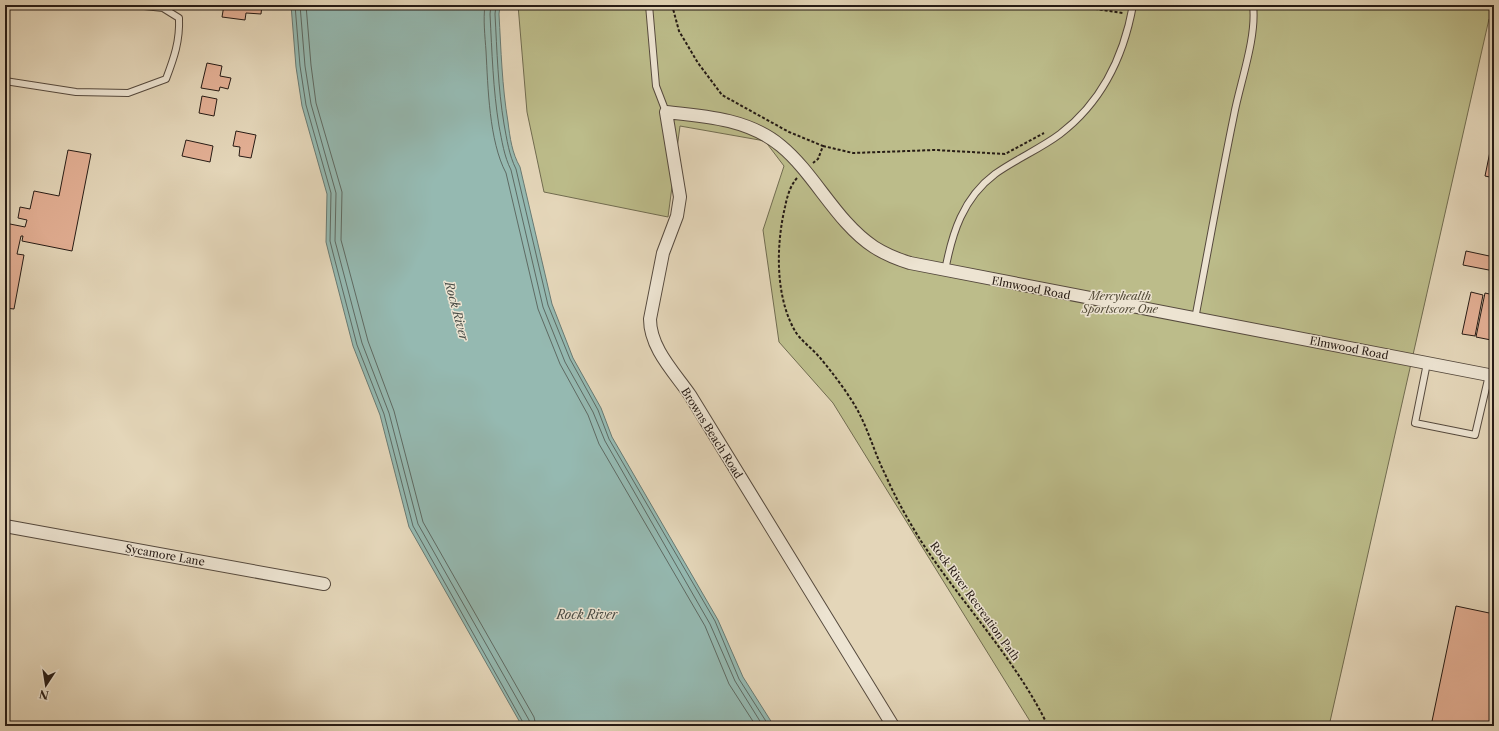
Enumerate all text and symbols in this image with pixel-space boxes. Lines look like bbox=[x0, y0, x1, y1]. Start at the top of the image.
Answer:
street label: Elmwood Road bbox=[990, 274, 1072, 303]
water label: Rock River bbox=[442, 279, 472, 344]
park label: Mercyhealth Sportscore One bbox=[1081, 289, 1159, 316]
street label: Elmwood Road bbox=[1308, 334, 1390, 363]
street label: Browns Beach Road bbox=[678, 385, 746, 481]
street label: Rock River Recreation Path bbox=[927, 539, 1023, 663]
street label: Sycamore Lane bbox=[124, 541, 206, 569]
water label: Rock River bbox=[556, 607, 619, 622]
north arrow bbox=[26, 665, 66, 705]
text: N bbox=[37, 687, 50, 703]

